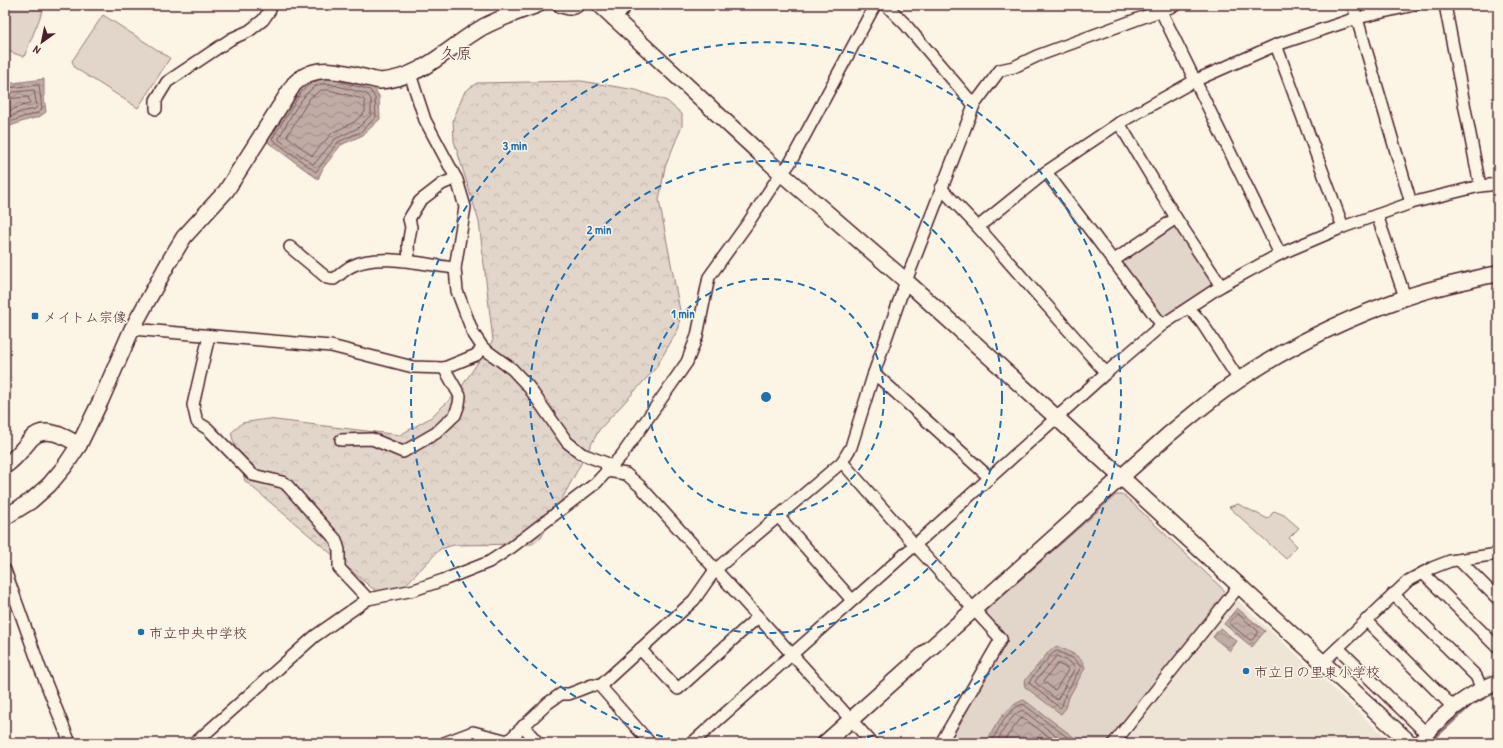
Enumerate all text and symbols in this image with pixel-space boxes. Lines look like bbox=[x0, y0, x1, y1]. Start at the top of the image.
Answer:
north arrow bbox=[22, 22, 62, 62]
district label: 久原 bbox=[440, 42, 472, 64]
text: N bbox=[30, 43, 43, 58]
text: 3 min bbox=[503, 137, 528, 154]
text: 2 min bbox=[587, 221, 612, 238]
text: 1 min bbox=[671, 305, 695, 322]
place label: メイトム宗像 bbox=[43, 307, 127, 326]
marker: メイトム宗像 bbox=[30, 311, 40, 321]
centre of rings bbox=[759, 390, 773, 404]
place label: 市立中央中学校 bbox=[149, 623, 247, 642]
marker: 市立中央中学校 bbox=[136, 627, 146, 637]
place label: 市立日の里東小学校 bbox=[1254, 662, 1380, 681]
marker: 市立日の里東小学校 bbox=[1241, 666, 1251, 676]

